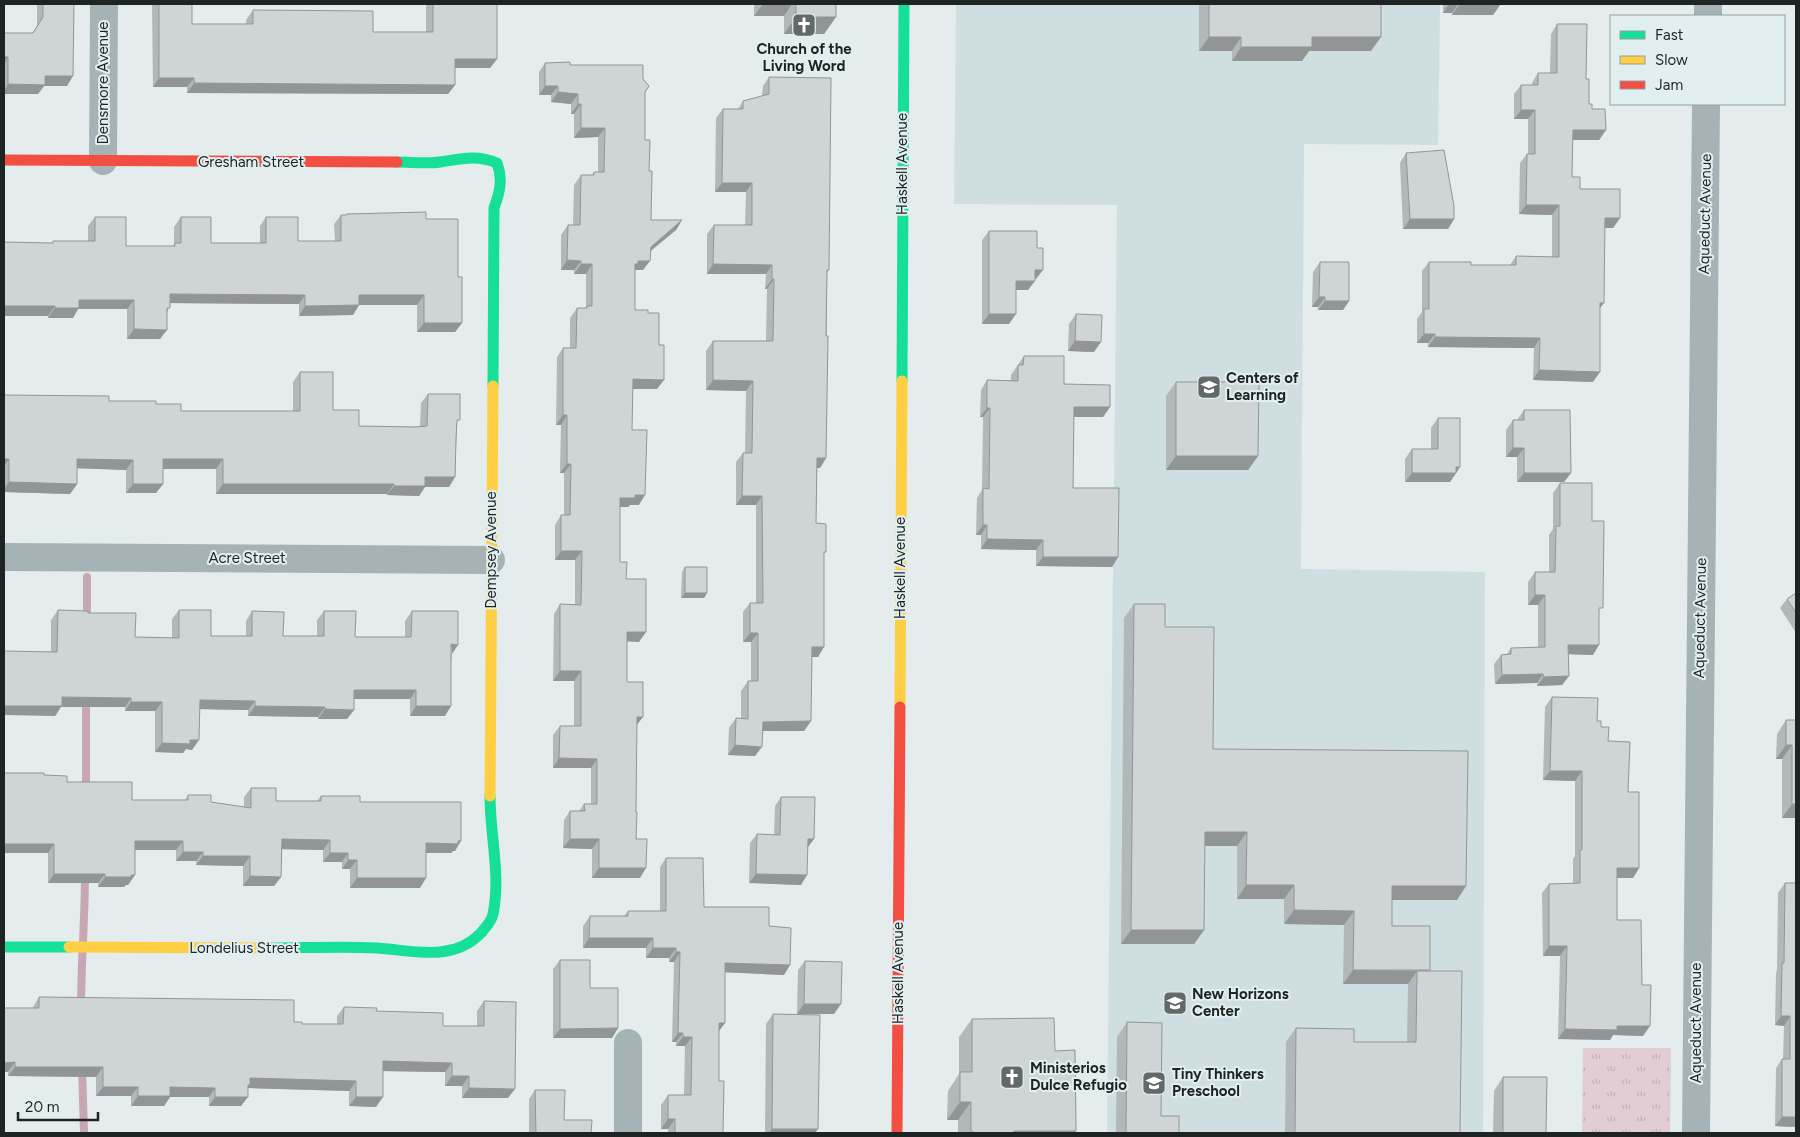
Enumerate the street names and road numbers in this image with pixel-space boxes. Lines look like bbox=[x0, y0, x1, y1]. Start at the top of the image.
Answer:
street label: Densmore Avenue bbox=[94, 21, 112, 145]
street label: Haskell Avenue bbox=[893, 113, 911, 215]
street label: Gresham Street bbox=[198, 153, 304, 171]
street label: Aqueduct Avenue bbox=[1695, 154, 1715, 274]
street label: Dempsey Avenue bbox=[482, 491, 500, 609]
street label: Haskell Avenue bbox=[891, 517, 909, 619]
street label: Acre Street bbox=[208, 549, 286, 567]
street label: Aqueduct Avenue bbox=[1690, 558, 1710, 678]
street label: Haskell Avenue bbox=[889, 922, 907, 1024]
street label: Londelius Street bbox=[189, 939, 299, 957]
street label: Aqueduct Avenue bbox=[1687, 963, 1705, 1083]

